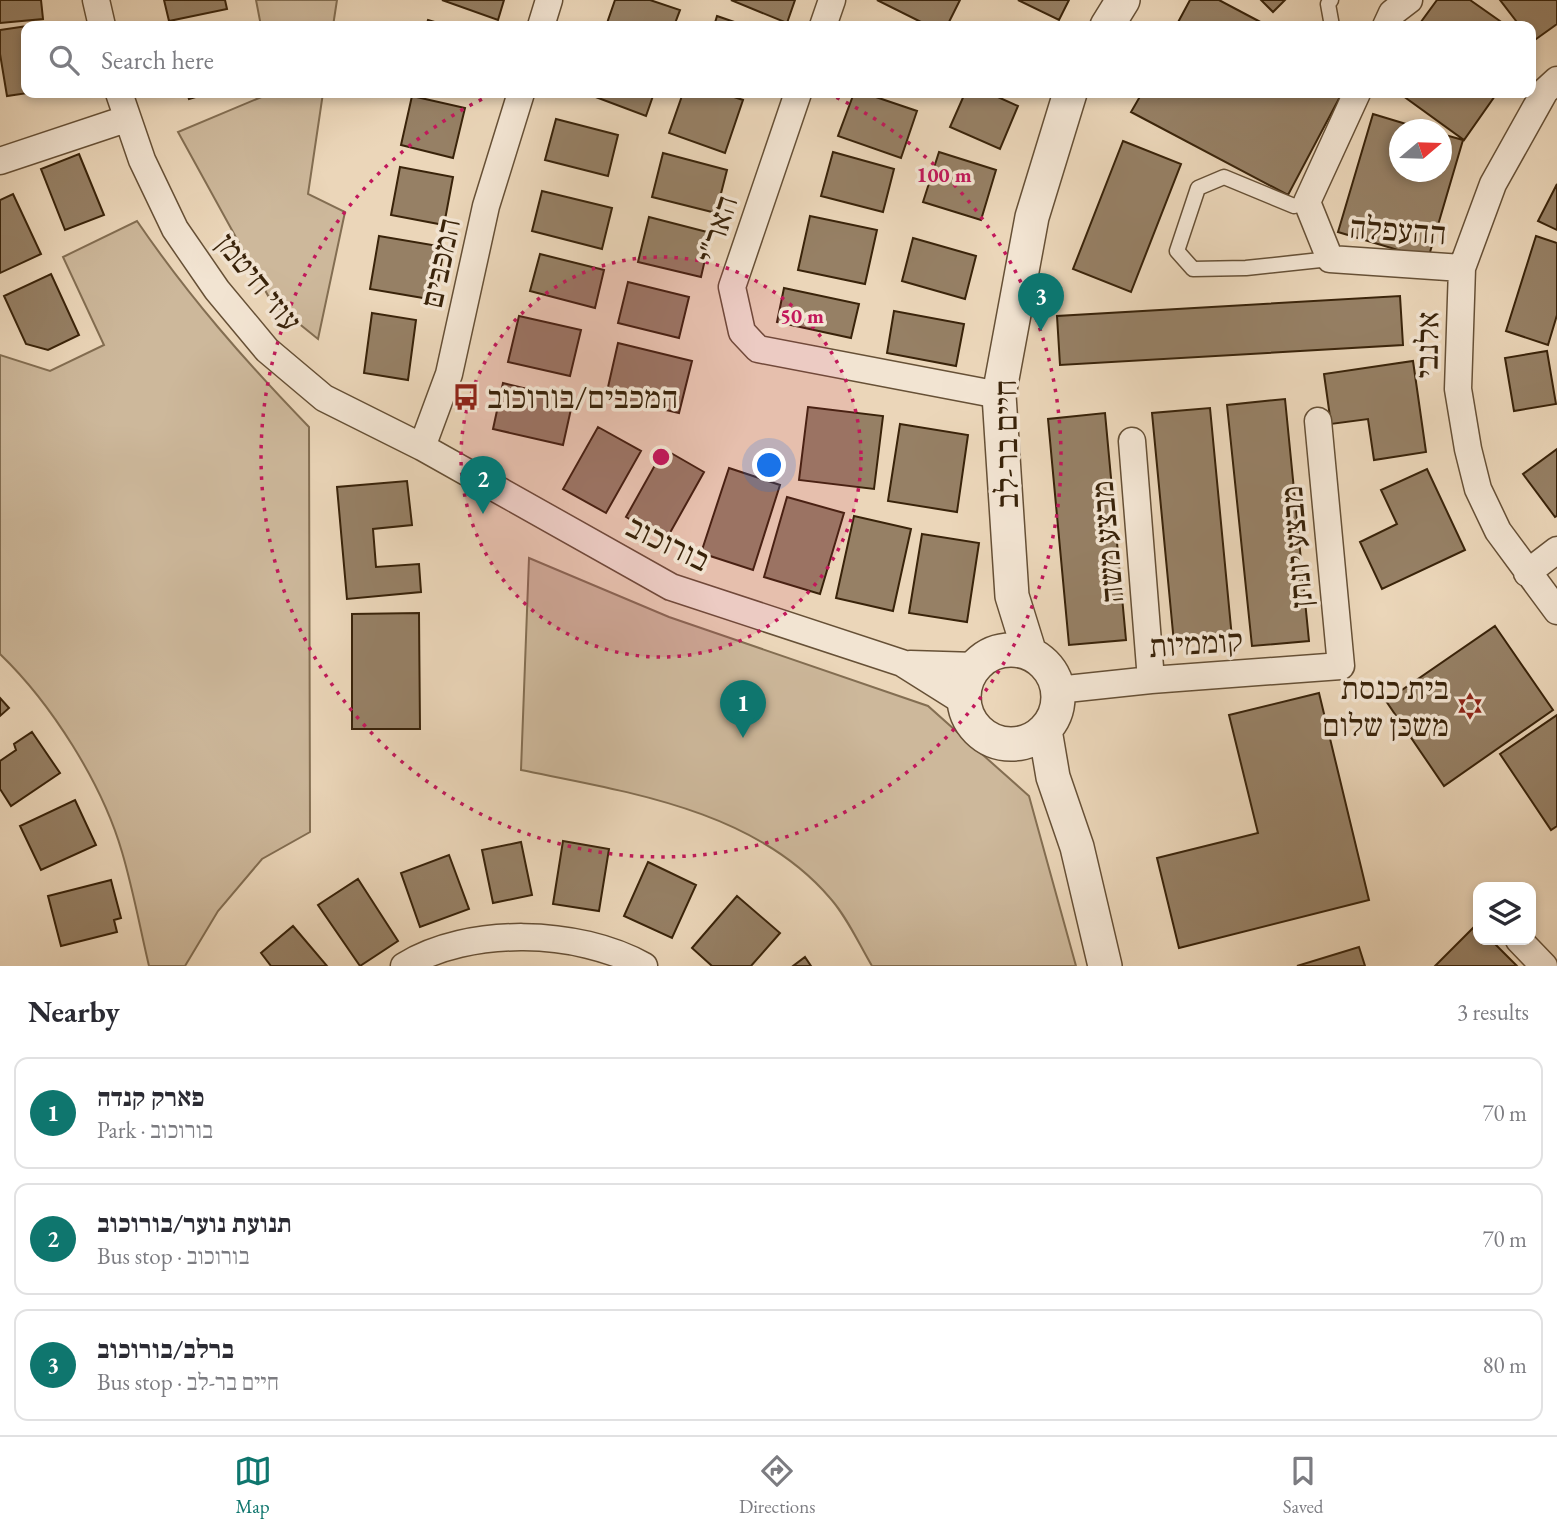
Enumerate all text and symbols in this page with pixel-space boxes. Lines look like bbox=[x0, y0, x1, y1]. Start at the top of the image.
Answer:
search box bbox=[21, 21, 1536, 98]
icon: search bbox=[45, 41, 83, 79]
text: Search here bbox=[101, 43, 214, 77]
north arrow bbox=[1389, 119, 1452, 182]
text: 100 m bbox=[916, 161, 972, 188]
street label: האר"י bbox=[686, 190, 748, 268]
street label: ההעפלה bbox=[1348, 206, 1448, 254]
street label: המכבים bbox=[410, 214, 470, 312]
street label: עוזי חיטמן bbox=[206, 224, 312, 340]
pin: 3 bbox=[1018, 273, 1064, 331]
text: 50 m bbox=[780, 302, 824, 329]
street label: אלנבי bbox=[1405, 311, 1449, 379]
place label: המכבים/בורוכוב bbox=[487, 376, 678, 418]
street label: חיים בר-לב bbox=[984, 379, 1028, 509]
bus stop icon: המכבים/בורוכוב bbox=[451, 382, 481, 412]
centre of rings bbox=[649, 445, 673, 469]
your location bbox=[752, 448, 786, 482]
pin: 2 bbox=[460, 456, 506, 514]
street label: מבצע משה bbox=[1081, 479, 1133, 605]
street label: מבצע יונתן bbox=[1270, 484, 1322, 610]
street label: בורוכוב bbox=[619, 505, 717, 581]
street label: קוממיות bbox=[1147, 619, 1245, 667]
place label: בית כנסת משכן שלום bbox=[1322, 667, 1449, 746]
pin: 1 bbox=[720, 680, 766, 738]
synagogue icon: בית כנסת משכן שלום bbox=[1455, 691, 1485, 721]
map controls bbox=[1473, 882, 1536, 945]
button: layers bbox=[1473, 882, 1536, 945]
text: Nearby bbox=[28, 992, 120, 1031]
text: 3 results bbox=[1457, 997, 1529, 1027]
text: פארק קנדה bbox=[97, 1080, 204, 1114]
text: 1 bbox=[47, 1098, 59, 1128]
text: 70 m bbox=[1482, 1098, 1527, 1128]
text: Park · בורוכוב bbox=[97, 1115, 213, 1145]
text: תנועת נוער/בורוכוב bbox=[97, 1206, 292, 1240]
text: 2 bbox=[47, 1224, 59, 1254]
text: 70 m bbox=[1482, 1224, 1527, 1254]
text: Bus stop · בורוכוב bbox=[97, 1241, 250, 1271]
text: ברלב/בורוכוב bbox=[97, 1332, 234, 1366]
text: 3 bbox=[47, 1350, 59, 1380]
text: 80 m bbox=[1482, 1350, 1527, 1380]
text: Bus stop · חיים בר-לב bbox=[97, 1367, 279, 1397]
tab: Map bbox=[234, 1452, 272, 1519]
tab: Directions bbox=[739, 1452, 815, 1519]
tab: Saved bbox=[1283, 1452, 1323, 1519]

